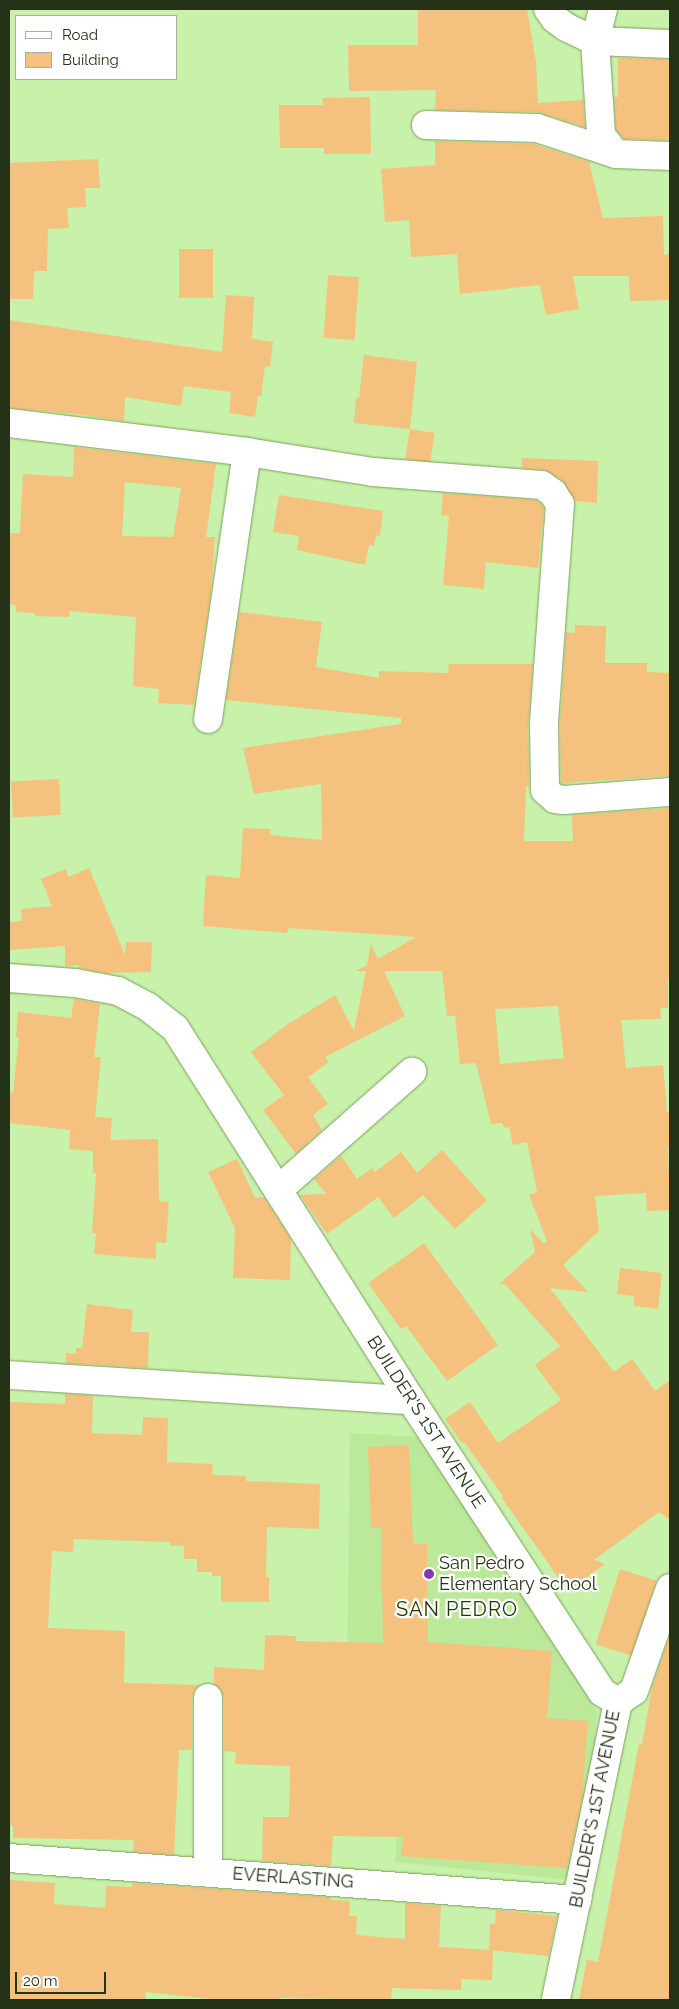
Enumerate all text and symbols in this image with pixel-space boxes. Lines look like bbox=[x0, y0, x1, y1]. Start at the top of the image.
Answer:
legend bbox=[15, 15, 178, 80]
text: Road bbox=[62, 26, 98, 44]
text: Building bbox=[62, 51, 119, 69]
street label: BUILDER'S 1ST AVENUE bbox=[362, 1331, 490, 1513]
place label: San Pedro Elementary School bbox=[439, 1553, 597, 1596]
marker: San Pedro Elementary School bbox=[423, 1568, 435, 1580]
district label: SAN PEDRO bbox=[395, 1597, 519, 1621]
street label: BUILDER'S 1ST AVENUE bbox=[565, 1708, 625, 1910]
street label: EVERLASTING bbox=[232, 1863, 354, 1893]
scale bar bbox=[18, 1962, 109, 1994]
text: 20 m bbox=[23, 1972, 58, 1990]

